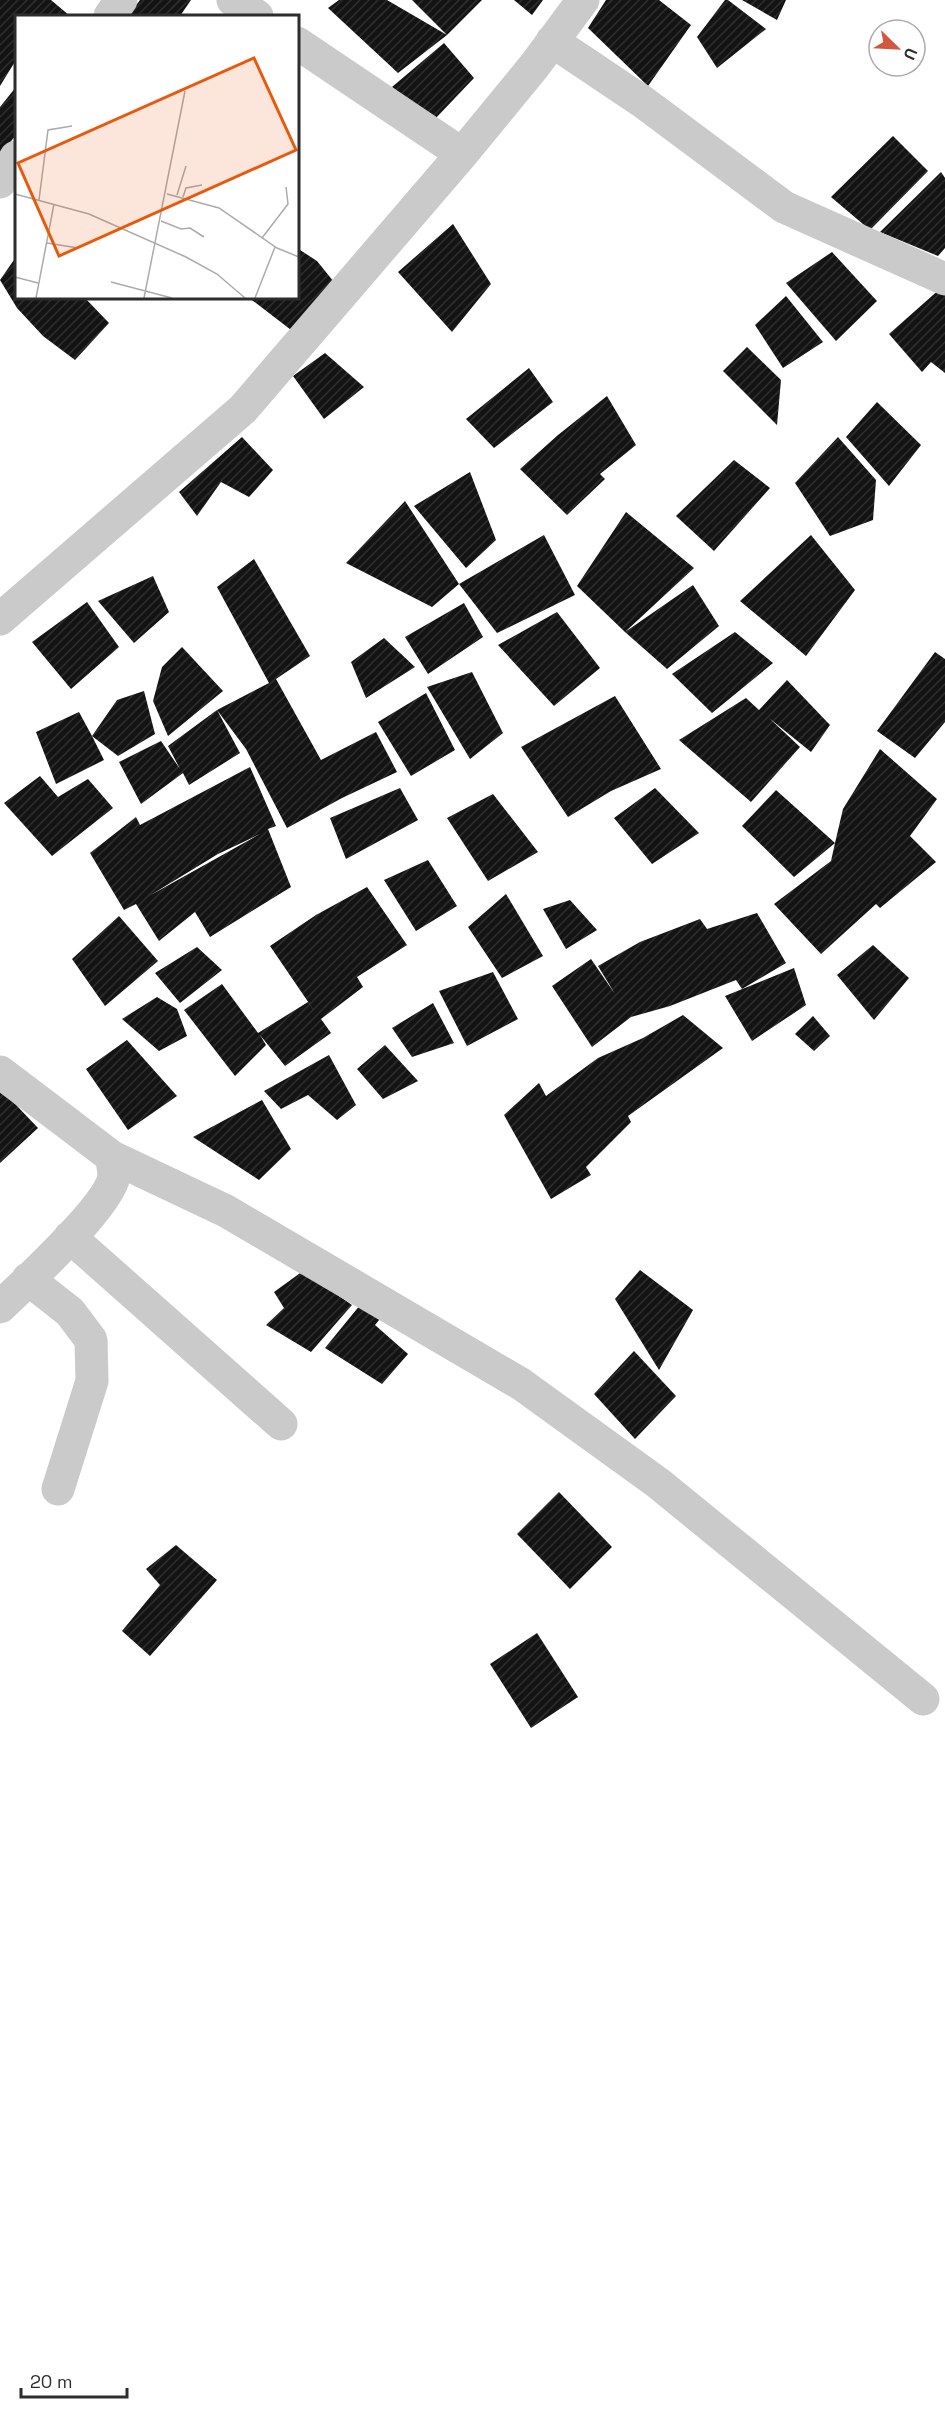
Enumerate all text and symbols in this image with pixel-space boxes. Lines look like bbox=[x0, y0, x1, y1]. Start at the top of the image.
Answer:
inset map bbox=[15, 15, 298, 298]
north arrow bbox=[867, 18, 927, 78]
text: U bbox=[898, 45, 922, 63]
scale bar bbox=[21, 2361, 128, 2399]
text: 20 m bbox=[30, 2370, 73, 2393]

